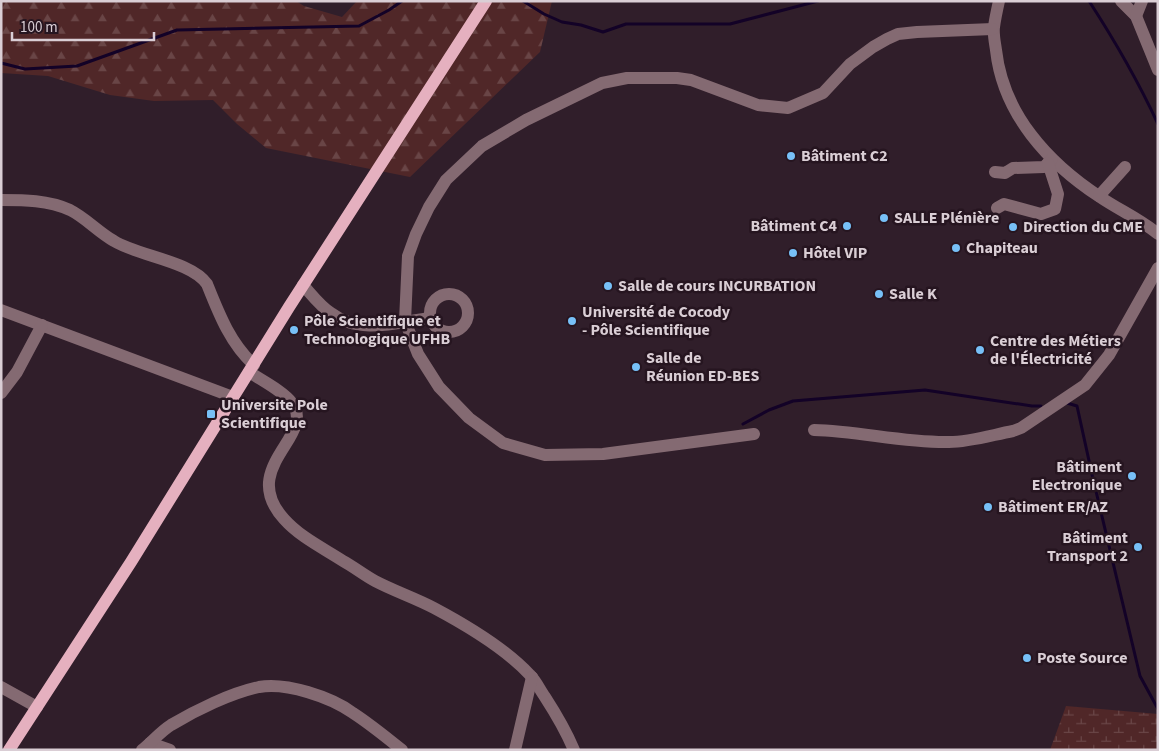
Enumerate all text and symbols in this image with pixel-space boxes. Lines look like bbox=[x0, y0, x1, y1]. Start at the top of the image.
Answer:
scale bar bbox=[12, 10, 155, 42]
text: 100 m bbox=[20, 17, 58, 38]
place label: Bâtiment C2 bbox=[801, 145, 888, 167]
marker: Bâtiment C2 bbox=[785, 150, 797, 162]
place label: SALLE Plénière bbox=[894, 207, 999, 229]
marker: SALLE Plénière bbox=[878, 212, 890, 224]
place label: Bâtiment C4 bbox=[750, 215, 838, 237]
place label: Direction du CME bbox=[1023, 216, 1143, 238]
marker: Bâtiment C4 bbox=[841, 220, 853, 232]
marker: Direction du CME bbox=[1007, 221, 1019, 233]
place label: Chapiteau bbox=[966, 237, 1038, 259]
place label: Hôtel VIP bbox=[803, 242, 867, 264]
marker: Chapiteau bbox=[950, 242, 962, 254]
marker: Hôtel VIP bbox=[787, 247, 799, 259]
place label: Salle de cours INCURBATION bbox=[618, 275, 816, 297]
marker: Salle de cours INCURBATION bbox=[602, 280, 614, 292]
place label: Salle K bbox=[889, 283, 937, 305]
marker: Salle K bbox=[873, 288, 885, 300]
place label: Université de Cocody - Pôle Scientifique bbox=[582, 301, 731, 341]
place label: Pôle Scientifique et Technologique UFHB bbox=[304, 310, 451, 350]
marker: Université de Cocody - Pôle Scientifique bbox=[566, 315, 578, 327]
marker: Pôle Scientifique et Technologique UFHB bbox=[288, 324, 300, 336]
place label: Centre des Métiers de l'Électricité bbox=[990, 330, 1121, 370]
marker: Centre des Métiers de l'Électricité bbox=[974, 344, 986, 356]
place label: Salle de Réunion ED-BES bbox=[646, 347, 760, 387]
marker: Salle de Réunion ED-BES bbox=[630, 361, 642, 373]
place label: Universite Pole Scientifique bbox=[221, 394, 328, 434]
marker: Universite Pole Scientifique bbox=[205, 408, 217, 420]
place label: Bâtiment Electronique bbox=[1032, 456, 1122, 496]
marker: Bâtiment Electronique bbox=[1126, 470, 1138, 482]
place label: Bâtiment ER/AZ bbox=[998, 496, 1108, 518]
marker: Bâtiment ER/AZ bbox=[982, 501, 994, 513]
place label: Bâtiment Transport 2 bbox=[1047, 527, 1128, 567]
marker: Bâtiment Transport 2 bbox=[1132, 541, 1144, 553]
place label: Poste Source bbox=[1037, 647, 1128, 669]
marker: Poste Source bbox=[1021, 652, 1033, 664]

